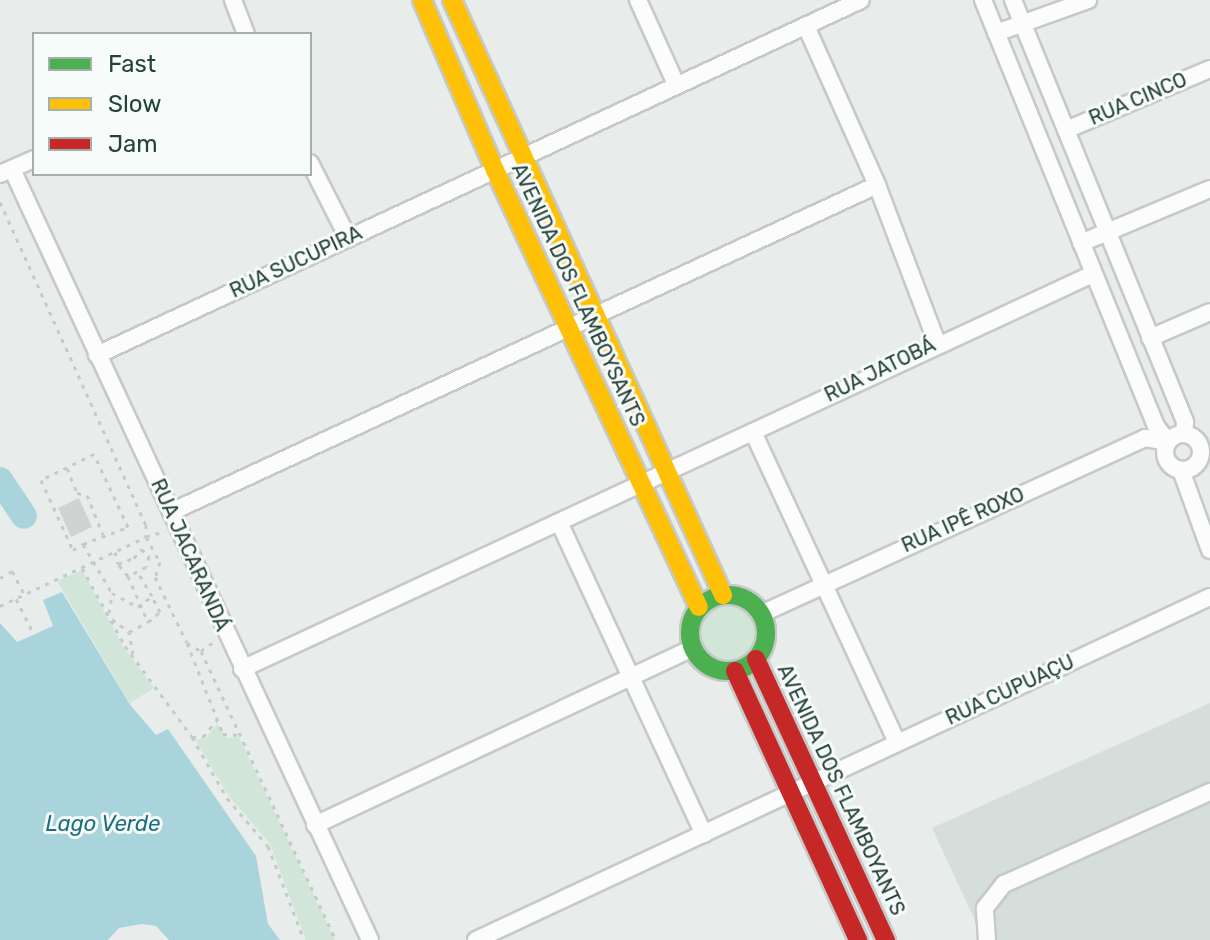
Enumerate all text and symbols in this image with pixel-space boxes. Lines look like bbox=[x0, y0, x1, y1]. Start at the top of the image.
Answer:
legend bbox=[32, 32, 312, 176]
text: Fast bbox=[108, 50, 156, 78]
street label: RUA CINCO bbox=[1085, 68, 1191, 130]
text: Slow bbox=[108, 90, 161, 118]
text: Jam bbox=[108, 130, 158, 158]
street label: AVENIDA DOS FLAMBOYSANTS bbox=[506, 159, 650, 431]
street label: RUA SUCUPIRA bbox=[226, 221, 366, 303]
street label: RUA JATOBÁ bbox=[820, 333, 940, 407]
street label: RUA JACARANDÁ bbox=[146, 475, 234, 635]
street label: RUA IPÊ ROXO bbox=[898, 482, 1028, 558]
street label: RUA CUPUAÇU bbox=[942, 650, 1078, 730]
street label: AVENIDA DOS FLAMBOYANTS bbox=[772, 660, 910, 920]
water label: Lago Verde bbox=[45, 811, 161, 837]

